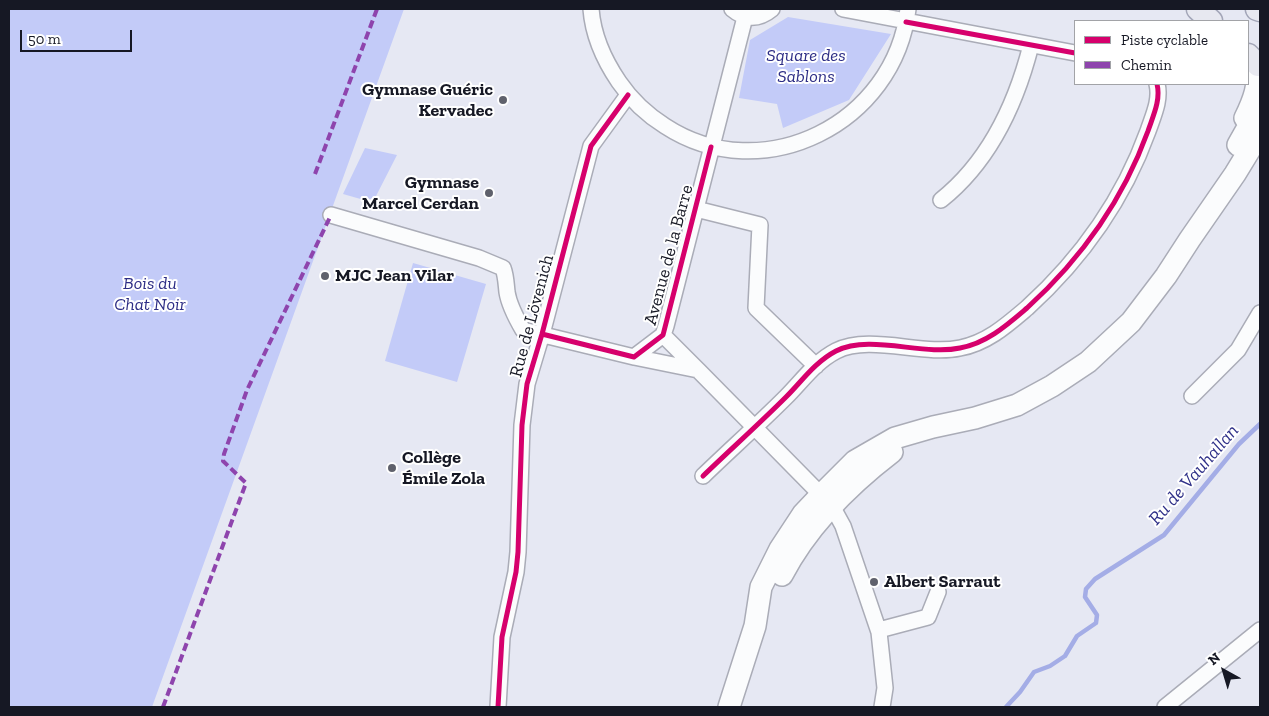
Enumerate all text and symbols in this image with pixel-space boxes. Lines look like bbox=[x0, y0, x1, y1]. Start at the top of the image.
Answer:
scale bar bbox=[22, 20, 135, 52]
legend bbox=[1074, 20, 1249, 85]
text: 50 m bbox=[28, 30, 61, 48]
text: Piste cyclable bbox=[1121, 31, 1208, 49]
park label: Square des Sablons bbox=[766, 45, 846, 88]
text: Chemin bbox=[1121, 56, 1172, 74]
place label: Gymnase Guéric Kervadec bbox=[362, 79, 493, 122]
marker: Gymnase Guéric Kervadec bbox=[497, 94, 509, 106]
place label: Gymnase Marcel Cerdan bbox=[362, 172, 479, 214]
street label: Avenue de la Barre bbox=[640, 183, 698, 327]
marker: Gymnase Marcel Cerdan bbox=[483, 187, 495, 199]
street label: Rue de Lövenich bbox=[505, 252, 559, 380]
place label: MJC Jean Vilar bbox=[335, 265, 454, 287]
marker: MJC Jean Vilar bbox=[319, 270, 331, 282]
park label: Bois du Chat Noir bbox=[114, 273, 186, 316]
water label: Ru de Vauhallan bbox=[1144, 420, 1244, 530]
place label: Collège Émile Zola bbox=[402, 447, 485, 489]
marker: Collège Émile Zola bbox=[386, 462, 398, 474]
place label: Albert Sarraut bbox=[884, 571, 1000, 593]
marker: Albert Sarraut bbox=[868, 576, 880, 588]
north arrow bbox=[1199, 646, 1249, 696]
text: N bbox=[1205, 649, 1224, 669]

